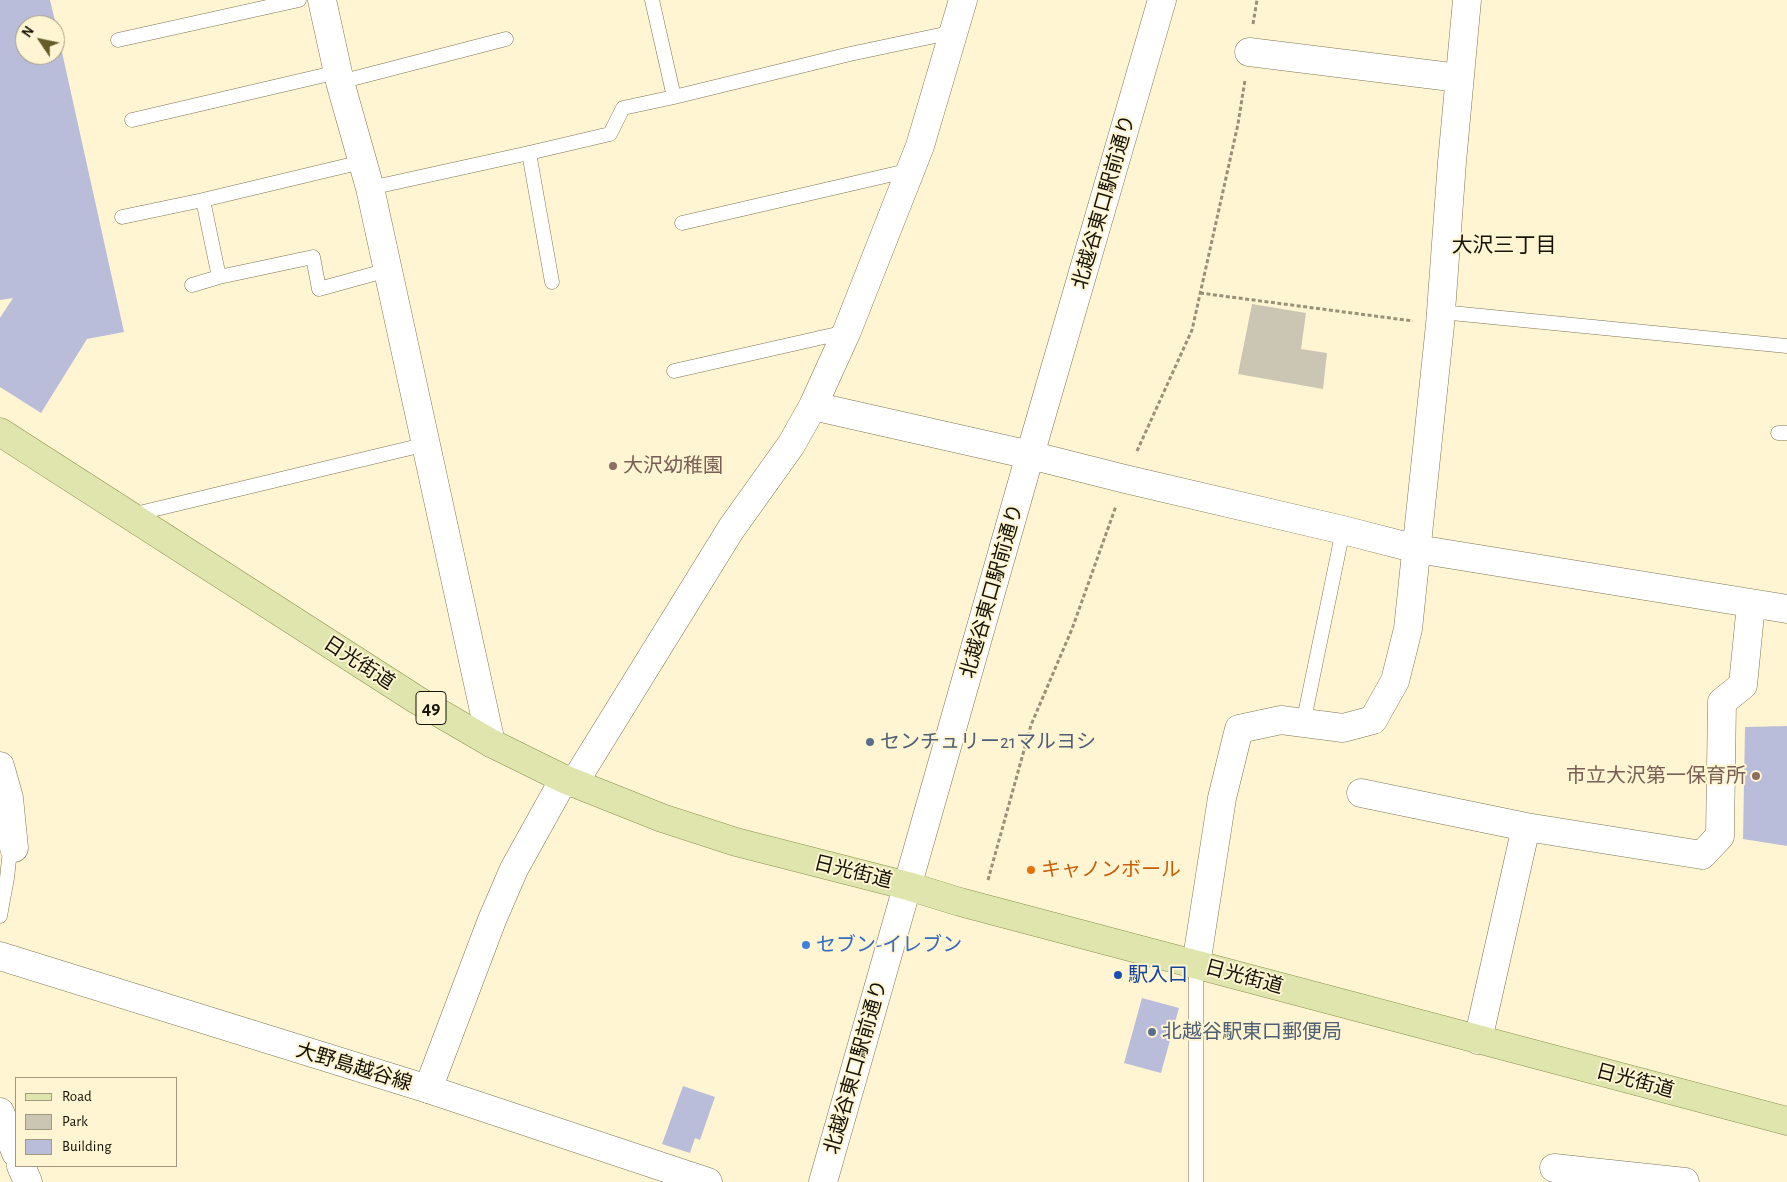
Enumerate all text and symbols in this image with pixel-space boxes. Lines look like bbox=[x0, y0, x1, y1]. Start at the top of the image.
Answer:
north arrow bbox=[15, 15, 65, 65]
text: N bbox=[20, 24, 37, 40]
street label: 北越谷東口駅前通り bbox=[1068, 112, 1140, 292]
district label: 大沢三丁目 bbox=[1452, 233, 1556, 259]
place label: 大沢幼稚園 bbox=[623, 454, 723, 478]
marker: 大沢幼稚園 bbox=[607, 460, 619, 472]
street label: 北越谷東口駅前通り bbox=[956, 501, 1028, 681]
street label: 日光街道 bbox=[319, 631, 399, 695]
road number: 49 bbox=[416, 691, 446, 724]
place label: センチュリー21マルヨシ bbox=[880, 730, 1096, 754]
marker: センチュリー21マルヨシ bbox=[864, 736, 876, 748]
place label: 市立大沢第一保育所 bbox=[1566, 764, 1746, 788]
marker: 市立大沢第一保育所 bbox=[1750, 770, 1762, 782]
street label: 日光街道 bbox=[811, 851, 895, 893]
place label: キャノンボール bbox=[1041, 858, 1181, 882]
marker: キャノンボール bbox=[1025, 864, 1037, 876]
place label: セブン-イレブン bbox=[816, 933, 962, 957]
marker: セブン-イレブン bbox=[800, 939, 812, 951]
street label: 日光街道 bbox=[1202, 955, 1286, 999]
place label: 駅入口 bbox=[1128, 963, 1188, 987]
marker: 駅入口 bbox=[1112, 969, 1124, 981]
street label: 北越谷東口駅前通り bbox=[820, 977, 892, 1157]
place label: 北越谷駅東口郵便局 bbox=[1162, 1020, 1342, 1044]
marker: 北越谷駅東口郵便局 bbox=[1146, 1026, 1158, 1038]
street label: 大野島越谷線 bbox=[293, 1038, 415, 1096]
street label: 日光街道 bbox=[1593, 1059, 1677, 1103]
legend bbox=[15, 1077, 178, 1167]
text: Road bbox=[62, 1089, 92, 1104]
text: Park bbox=[62, 1114, 88, 1129]
text: Building bbox=[62, 1139, 112, 1154]

